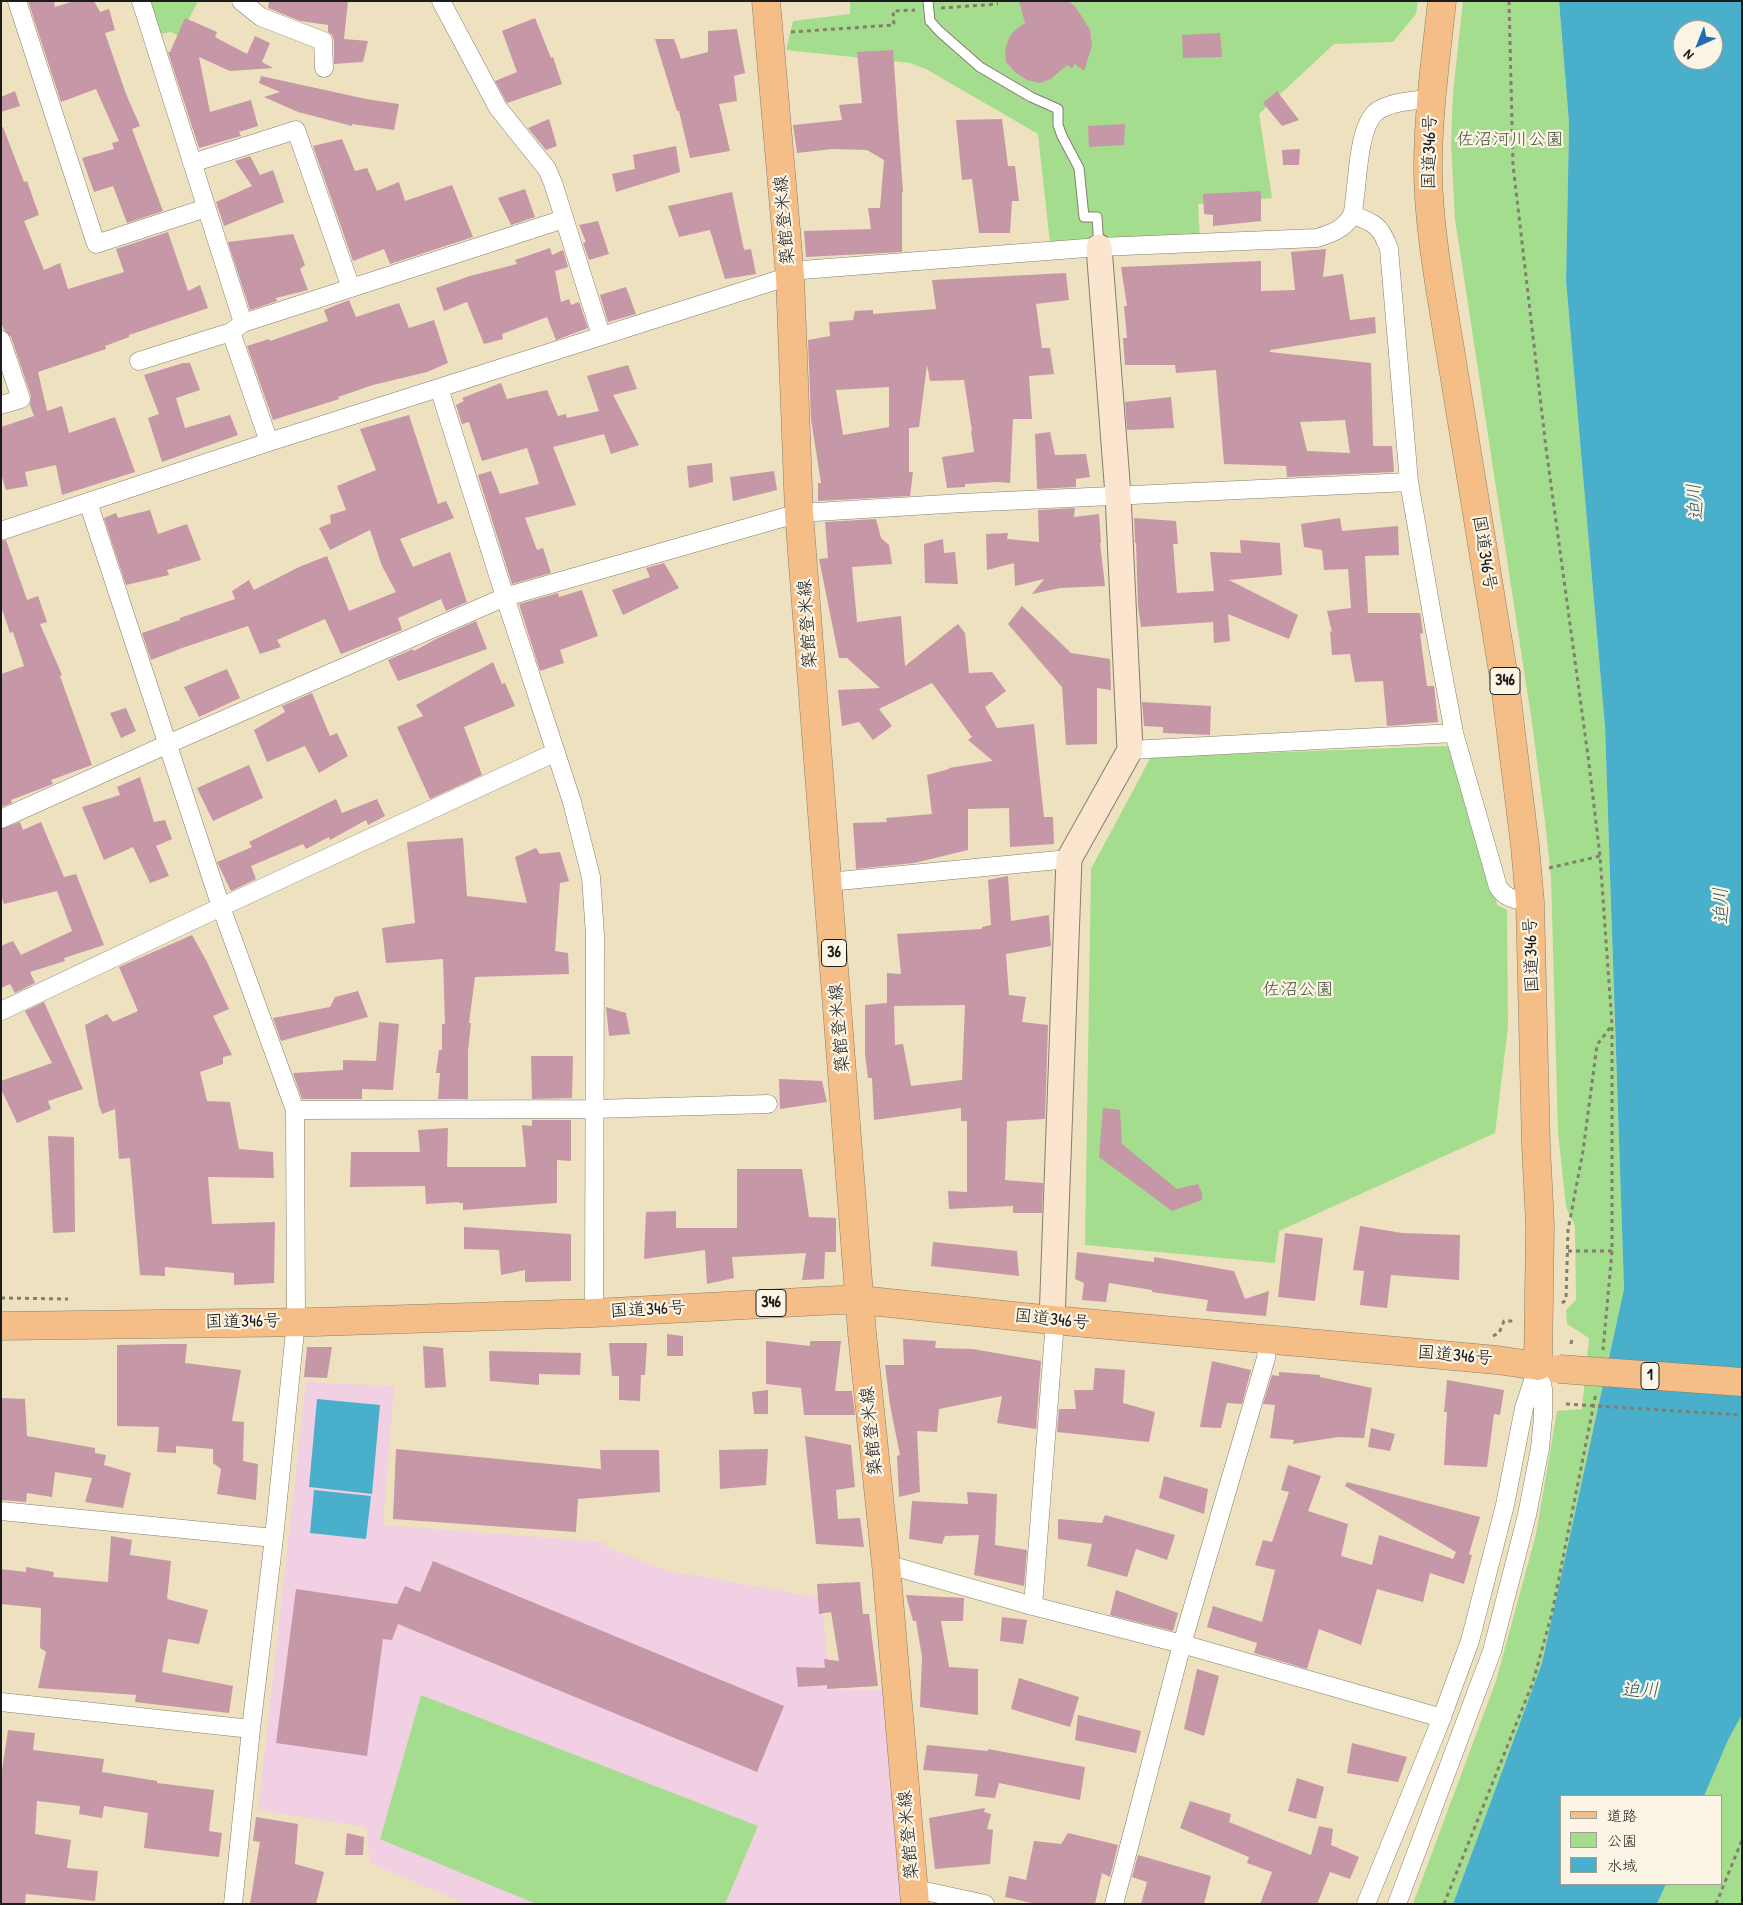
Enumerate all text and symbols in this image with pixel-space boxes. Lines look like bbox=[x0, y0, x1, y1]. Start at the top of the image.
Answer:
north arrow bbox=[1673, 20, 1723, 70]
text: N bbox=[1679, 46, 1697, 65]
street label: 国道346号 bbox=[1419, 114, 1441, 190]
park label: 佐沼河川公園 bbox=[1456, 129, 1564, 151]
street label: 築館登米線 bbox=[770, 174, 800, 266]
water label: 迫川 bbox=[1683, 482, 1709, 522]
street label: 国道346号 bbox=[1467, 514, 1501, 592]
street label: 築館登米線 bbox=[794, 578, 822, 670]
road number: 346 bbox=[1490, 668, 1520, 694]
water label: 迫川 bbox=[1710, 887, 1734, 925]
street label: 国道346号 bbox=[1520, 917, 1544, 993]
road number: 36 bbox=[822, 940, 846, 966]
park label: 佐沼公園 bbox=[1262, 979, 1334, 1001]
street label: 築館登米線 bbox=[825, 982, 855, 1074]
road number: 346 bbox=[756, 1290, 786, 1316]
street label: 国道346号 bbox=[609, 1297, 687, 1323]
street label: 国道346号 bbox=[1013, 1305, 1091, 1335]
street label: 国道346号 bbox=[205, 1311, 281, 1333]
street label: 国道346号 bbox=[1416, 1342, 1494, 1370]
road number: 1 bbox=[1641, 1362, 1659, 1390]
street label: 築館登米線 bbox=[857, 1385, 887, 1477]
water label: 迫川 bbox=[1621, 1680, 1659, 1702]
street label: 築館登米線 bbox=[894, 1789, 924, 1881]
legend bbox=[1560, 1795, 1723, 1885]
text: 道路 bbox=[1607, 1805, 1637, 1826]
text: 公園 bbox=[1607, 1830, 1637, 1851]
text: 水域 bbox=[1607, 1855, 1637, 1876]

